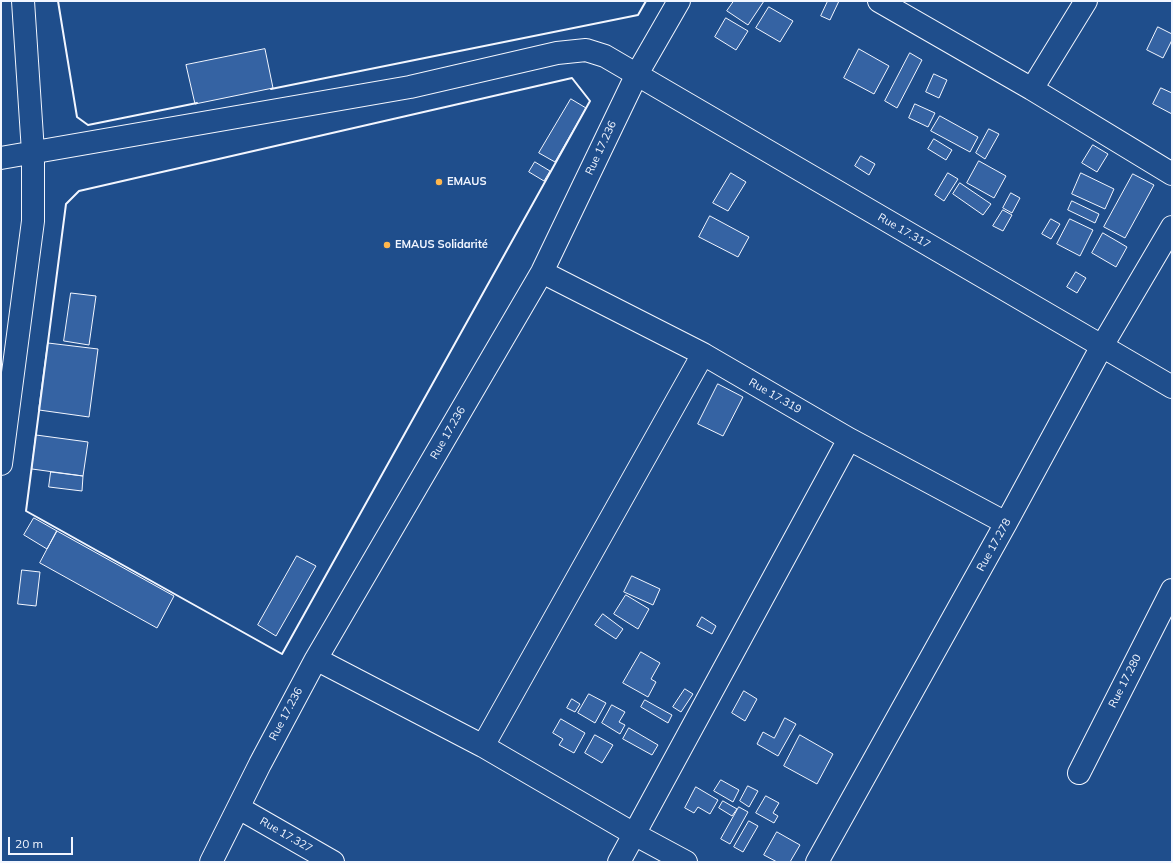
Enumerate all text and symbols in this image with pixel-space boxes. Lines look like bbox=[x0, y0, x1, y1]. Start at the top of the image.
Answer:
street label: Rue 17.236 bbox=[583, 119, 619, 177]
place label: EMAUS bbox=[447, 175, 487, 189]
marker: EMAUS bbox=[434, 177, 444, 187]
street label: Rue 17.317 bbox=[875, 211, 933, 251]
place label: EMAUS Solidarité bbox=[395, 238, 488, 252]
marker: EMAUS Solidarité bbox=[382, 240, 392, 250]
street label: Rue 17.319 bbox=[746, 376, 804, 416]
street label: Rue 17.236 bbox=[428, 404, 468, 462]
street label: Rue 17.278 bbox=[974, 516, 1014, 574]
street label: Rue 17.280 bbox=[1106, 652, 1144, 710]
street label: Rue 17.236 bbox=[266, 685, 306, 743]
street label: Rue 17.327 bbox=[257, 815, 315, 855]
scale bar bbox=[10, 829, 75, 855]
text: 20 m bbox=[15, 836, 43, 851]

